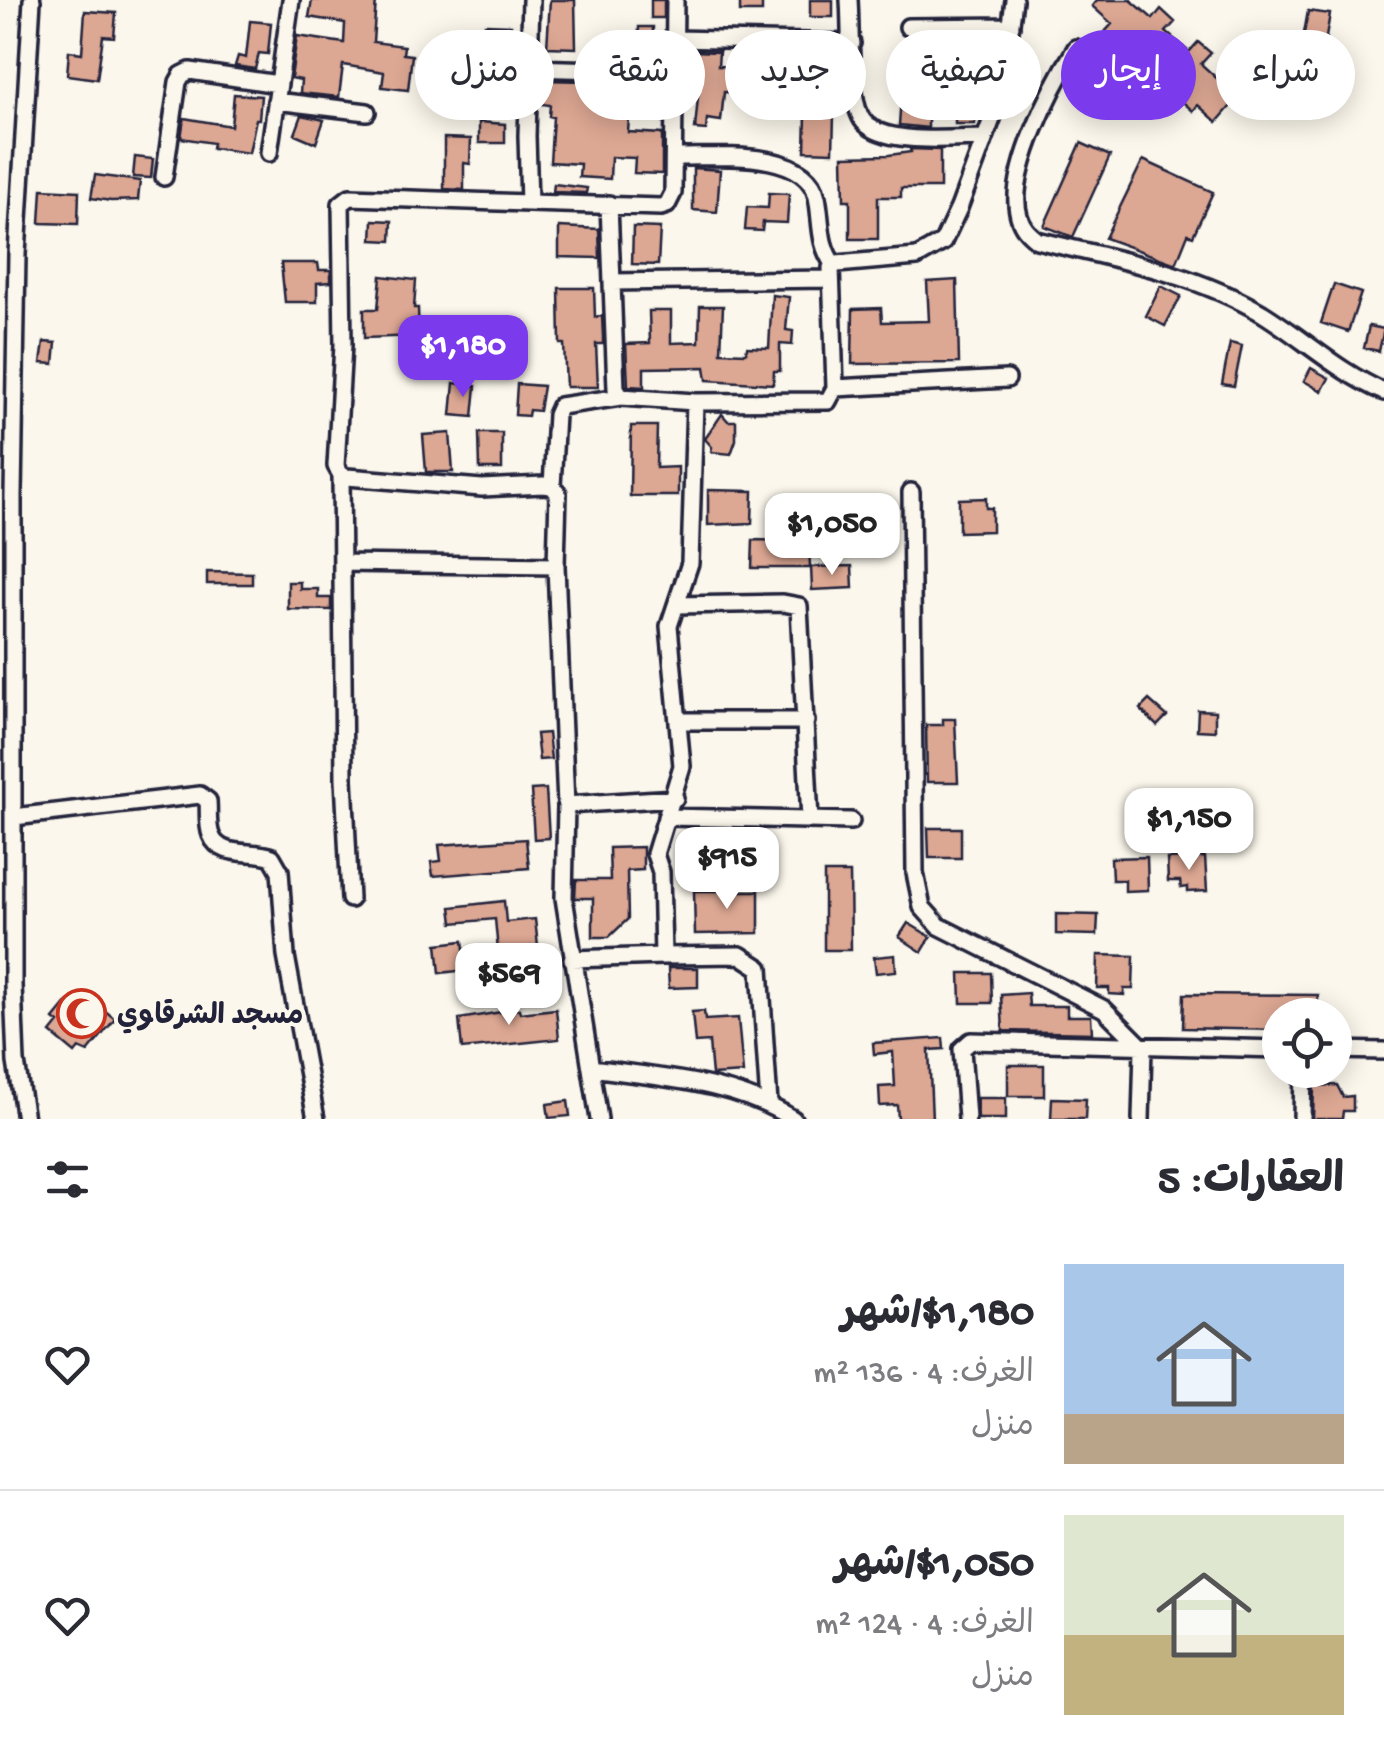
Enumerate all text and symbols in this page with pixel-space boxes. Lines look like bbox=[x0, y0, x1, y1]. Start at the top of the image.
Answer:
chip: منزل bbox=[415, 30, 554, 120]
chip: شقة bbox=[574, 30, 705, 120]
chip: جديد bbox=[725, 30, 866, 120]
chip: تصفية bbox=[886, 30, 1041, 120]
chip: إيجار bbox=[1061, 30, 1196, 120]
chip: شراء bbox=[1216, 30, 1355, 120]
pin: $1,180 bbox=[382, 315, 544, 400]
text: $1,180 bbox=[420, 328, 506, 366]
pin: $1,050 bbox=[751, 493, 913, 578]
text: $1,050 bbox=[787, 506, 877, 544]
pin: $1,150 bbox=[1108, 788, 1270, 873]
text: $1,150 bbox=[1146, 801, 1232, 839]
pin: $915 bbox=[668, 827, 786, 912]
text: $915 bbox=[697, 840, 757, 878]
pin: $569 bbox=[450, 943, 568, 1028]
text: $569 bbox=[477, 956, 541, 994]
mosque icon: مسجد الشرقاوي bbox=[56, 987, 108, 1039]
map controls bbox=[1262, 998, 1352, 1088]
button: locate bbox=[1262, 998, 1352, 1088]
place label: مسجد الشرقاوي bbox=[117, 999, 303, 1034]
icon: filters bbox=[40, 1152, 95, 1207]
text: العقارات: 5 bbox=[1158, 1159, 1344, 1208]
text: $1,180/شهر bbox=[841, 1291, 1034, 1340]
icon: home bbox=[1144, 1304, 1264, 1424]
icon: heart bbox=[40, 1337, 95, 1392]
text: الغرف: 4 · 136 m² bbox=[814, 1356, 1034, 1394]
text: منزل bbox=[971, 1409, 1034, 1447]
text: $1,050/شهر bbox=[835, 1542, 1034, 1591]
icon: home bbox=[1144, 1555, 1264, 1675]
icon: heart bbox=[40, 1588, 95, 1643]
text: الغرف: 4 · 124 m² bbox=[816, 1607, 1034, 1645]
text: منزل bbox=[971, 1660, 1034, 1698]

